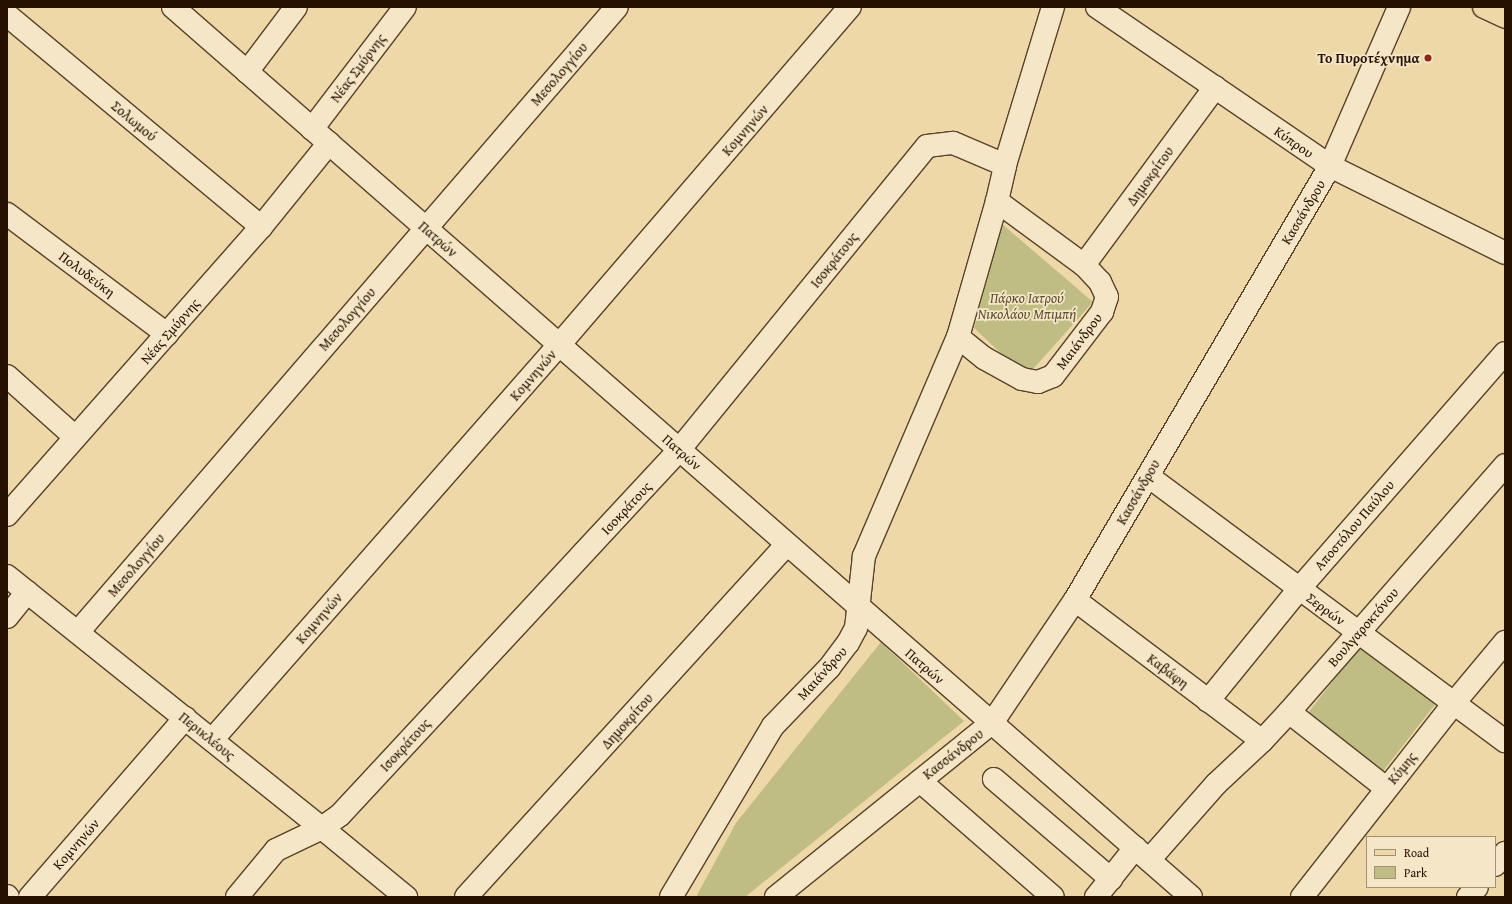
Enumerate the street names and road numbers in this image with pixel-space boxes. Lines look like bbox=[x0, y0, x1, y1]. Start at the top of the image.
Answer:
street label: Νέας Σμύρνης bbox=[327, 30, 389, 106]
street label: Μεσολογγίου bbox=[527, 39, 591, 109]
street label: Σολωμού bbox=[108, 97, 160, 145]
street label: Κομνηνών bbox=[718, 101, 772, 159]
street label: Κύπρου bbox=[1271, 122, 1317, 162]
street label: Δημοκρίτου bbox=[1123, 143, 1177, 209]
street label: Κασσάνδρου bbox=[1277, 177, 1329, 247]
street label: Πατρών bbox=[415, 218, 461, 260]
street label: Ισοκράτους bbox=[807, 229, 861, 291]
street label: Πολυδεύκη bbox=[56, 247, 118, 301]
street label: Μεσολογγίου bbox=[315, 284, 379, 354]
street label: Νέας Σμύρνης bbox=[137, 295, 203, 367]
street label: Μαιάνδρου bbox=[1052, 310, 1106, 372]
street label: Κομνηνών bbox=[506, 346, 560, 404]
street label: Πατρών bbox=[659, 431, 705, 473]
street label: Κασσάνδρου bbox=[1113, 457, 1163, 527]
street label: Αποστόλου Παύλου bbox=[1310, 477, 1398, 573]
street label: Ισοκράτους bbox=[597, 478, 655, 538]
street label: Μεσολογγίου bbox=[104, 530, 168, 600]
street label: Βουλγαροκτόνου bbox=[1324, 584, 1402, 670]
street label: Κομνηνών bbox=[292, 589, 346, 647]
street label: Σερρών bbox=[1303, 589, 1349, 629]
street label: Μαιάνδρου bbox=[794, 643, 850, 703]
street label: Πατρών bbox=[902, 645, 948, 687]
street label: Καβάφη bbox=[1144, 650, 1192, 692]
street label: Δημοκρίτου bbox=[598, 690, 656, 752]
street label: Περικλέους bbox=[176, 708, 238, 764]
street label: Ισοκράτους bbox=[376, 715, 434, 775]
street label: Κασσάνδρου bbox=[919, 725, 987, 783]
street label: Κύμης bbox=[1384, 749, 1420, 787]
street label: Κομνηνών bbox=[49, 815, 103, 873]

